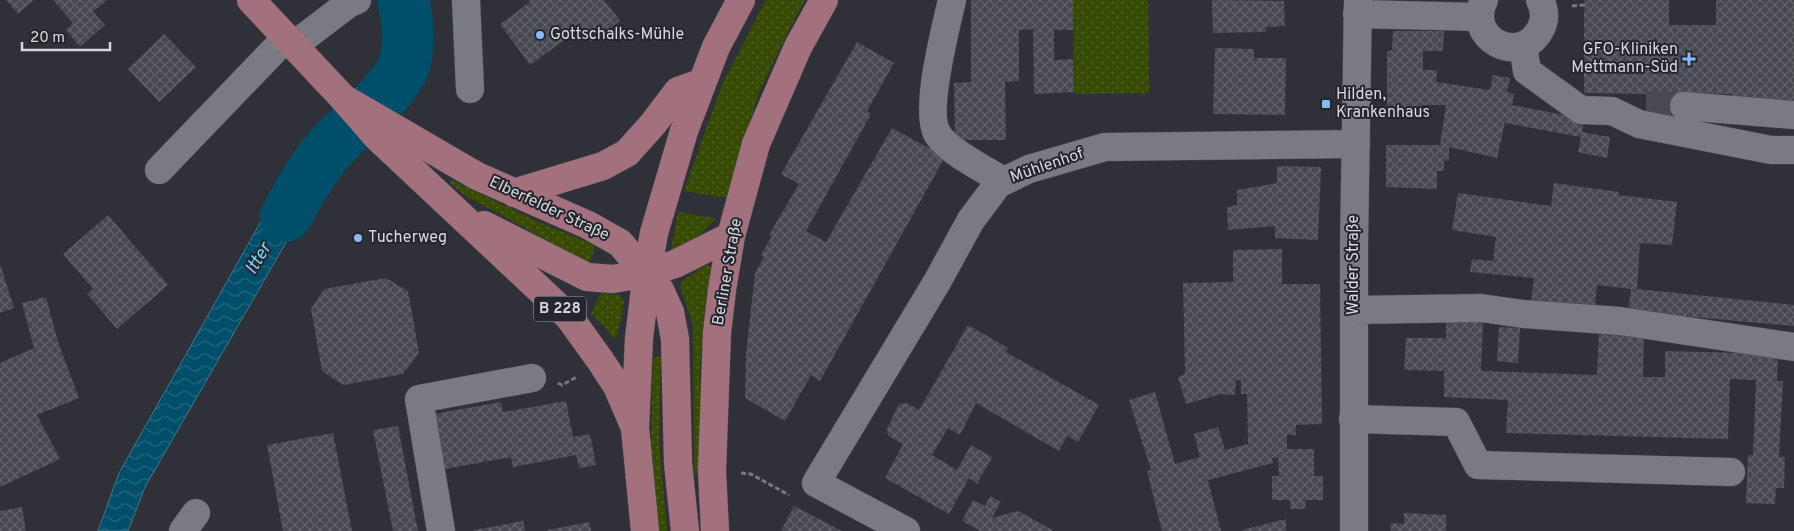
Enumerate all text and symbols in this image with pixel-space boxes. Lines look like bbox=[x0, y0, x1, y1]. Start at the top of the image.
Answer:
scale bar bbox=[22, 20, 110, 52]
place label: Gottschalks-Mühle bbox=[550, 25, 684, 45]
text: 20 m bbox=[30, 29, 65, 48]
marker: Gottschalks-Mühle bbox=[534, 29, 546, 41]
place label: GFO-Kliniken Mettmann-Süd bbox=[1571, 40, 1678, 78]
marker: GFO-Kliniken Mettmann-Süd bbox=[1682, 52, 1696, 66]
place label: Hilden, Krankenhaus bbox=[1336, 85, 1430, 123]
marker: Hilden, Krankenhaus bbox=[1320, 98, 1332, 110]
street label: Mühlenhof bbox=[1008, 144, 1087, 188]
street label: Elberfelder Straße bbox=[486, 172, 612, 246]
street label: Walder Straße bbox=[1344, 215, 1364, 315]
street label: Berliner Straße bbox=[709, 217, 747, 327]
place label: Tucherweg bbox=[368, 228, 447, 248]
marker: Tucherweg bbox=[352, 232, 364, 244]
water label: Itter bbox=[241, 237, 278, 279]
road number: B 228 bbox=[534, 296, 586, 322]

